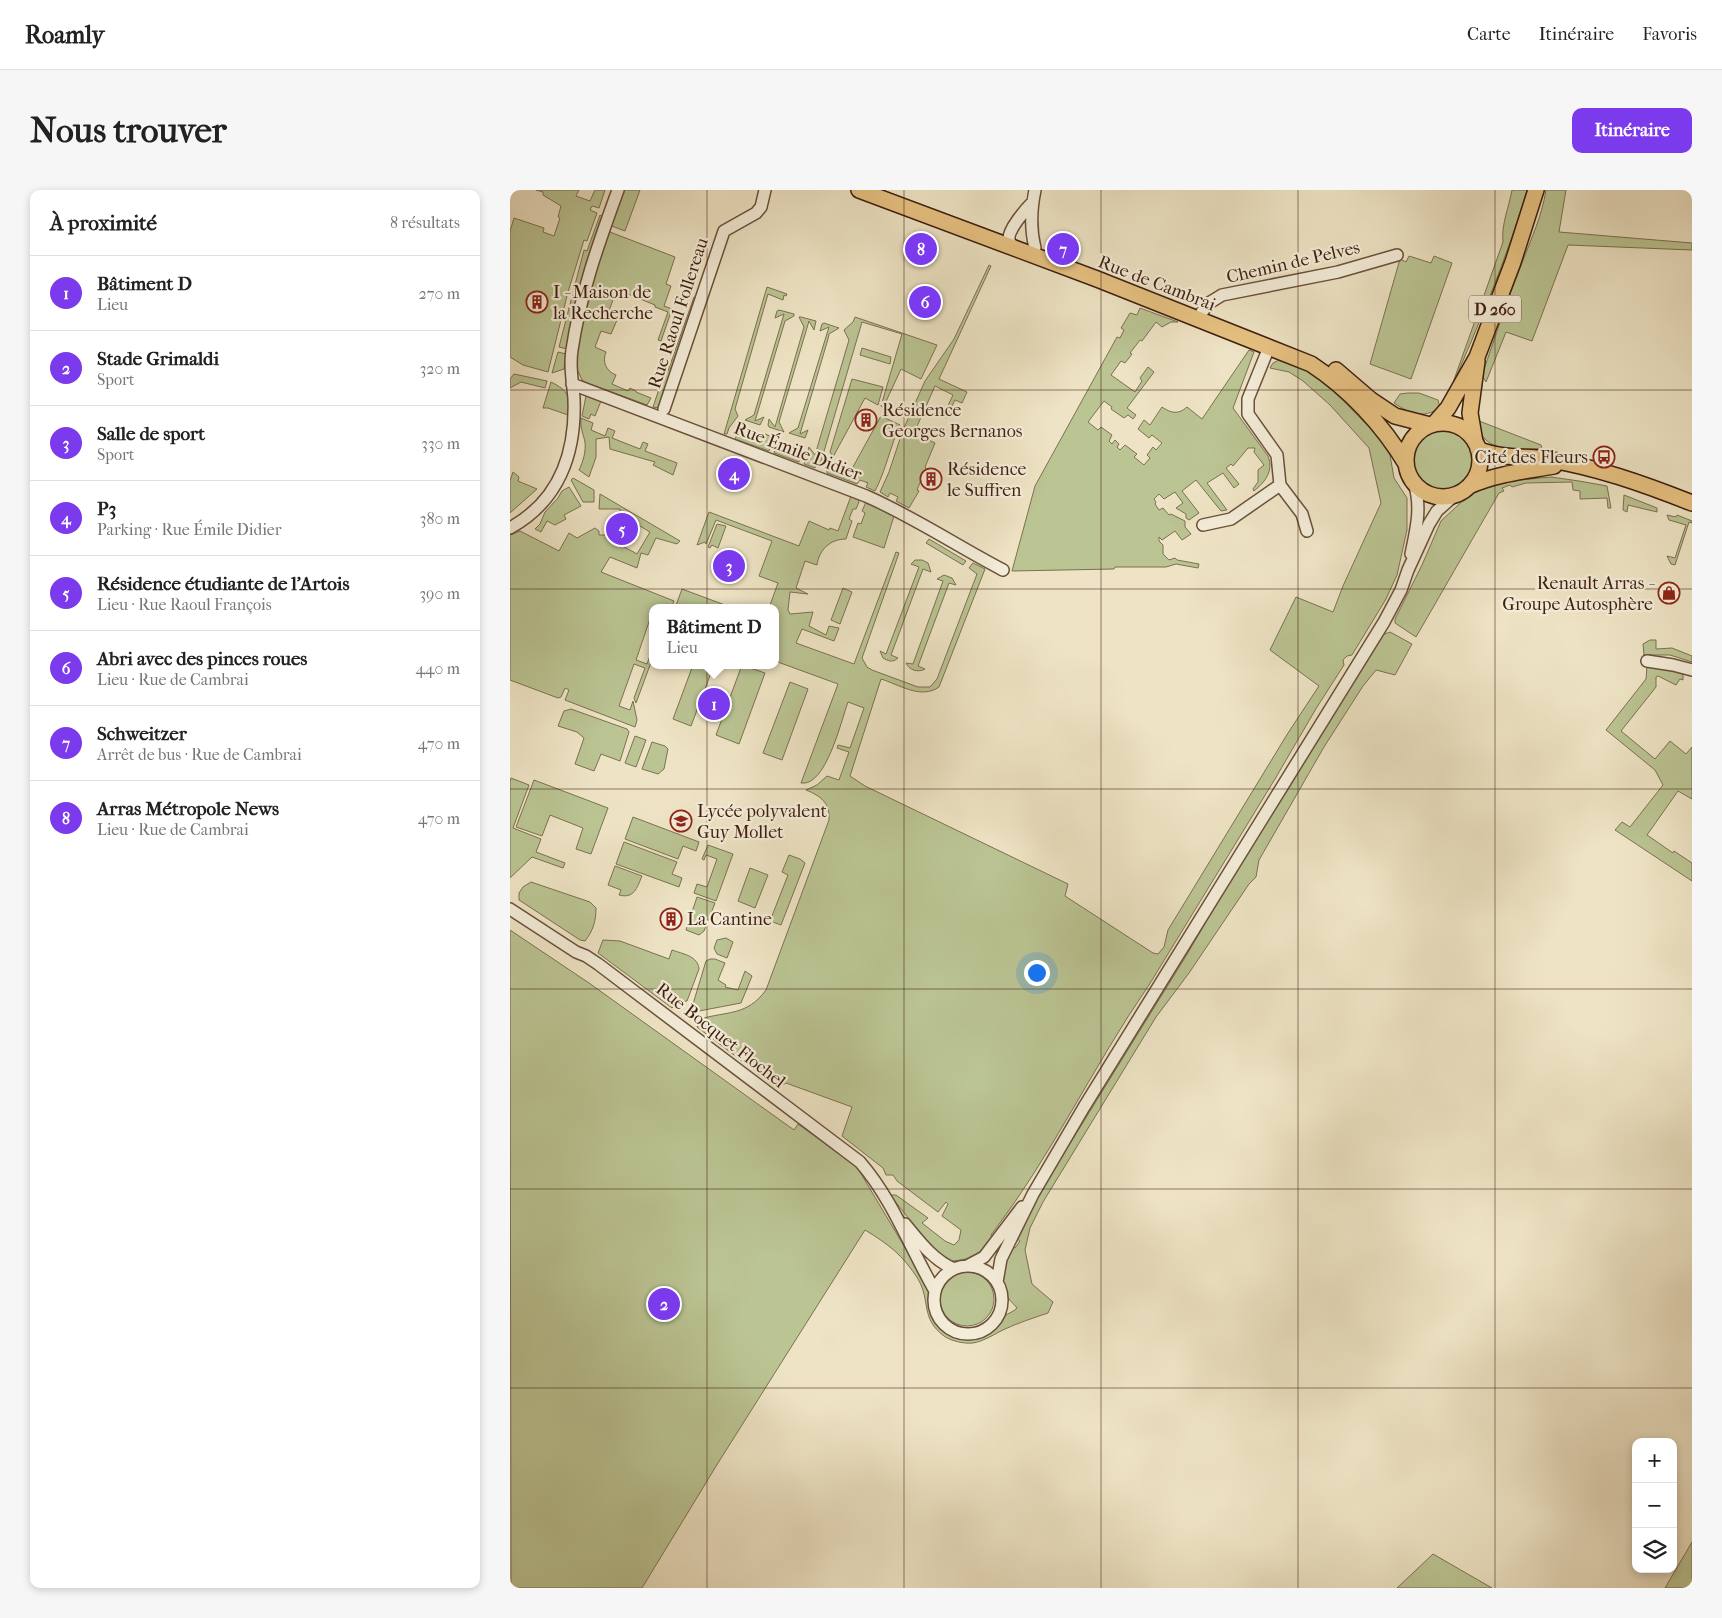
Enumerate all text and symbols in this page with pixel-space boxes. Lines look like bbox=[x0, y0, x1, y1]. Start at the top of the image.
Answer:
text: Roamly bbox=[25, 21, 104, 49]
text: Carte bbox=[1467, 24, 1511, 45]
text: Itinéraire bbox=[1539, 24, 1614, 45]
text: Favoris bbox=[1642, 24, 1697, 45]
button: Itinéraire bbox=[1572, 108, 1692, 153]
text: Nous trouver bbox=[30, 110, 227, 151]
text: À proximité bbox=[50, 211, 157, 235]
text: 8 résultats bbox=[390, 213, 460, 232]
pin: 8 bbox=[905, 230, 937, 268]
pin: 7 bbox=[1047, 230, 1079, 268]
street label: Rue Raoul Follereau bbox=[644, 235, 713, 391]
street label: Chemin de Pelves bbox=[1224, 237, 1362, 288]
street label: Rue de Cambrai bbox=[1095, 251, 1219, 316]
text: Bâtiment D bbox=[97, 273, 192, 295]
place label: I - Maison de la Recherche bbox=[552, 282, 653, 324]
pin: 6 bbox=[909, 283, 941, 321]
text: 1 bbox=[63, 284, 69, 303]
text: 270 m bbox=[419, 284, 460, 303]
building icon: I - Maison de la Recherche bbox=[525, 290, 549, 314]
text: Lieu bbox=[97, 295, 128, 314]
road number: D 260 bbox=[1469, 296, 1521, 322]
text: Stade Grimaldi bbox=[97, 348, 219, 370]
text: 2 bbox=[62, 359, 70, 378]
text: 320 m bbox=[420, 359, 460, 378]
text: Sport bbox=[97, 370, 135, 389]
place label: Résidence Georges Bernanos bbox=[882, 400, 1023, 442]
building icon: Résidence Georges Bernanos bbox=[854, 408, 878, 432]
street label: Rue Émile Didier bbox=[731, 417, 865, 486]
text: Salle de sport bbox=[97, 423, 205, 445]
text: 3 bbox=[63, 434, 69, 453]
text: 330 m bbox=[421, 434, 460, 453]
text: Sport bbox=[97, 445, 135, 464]
bus stop icon: Cité des Fleurs bbox=[1592, 445, 1616, 469]
place label: Cité des Fleurs bbox=[1474, 447, 1588, 468]
pin: 4 bbox=[718, 455, 750, 493]
place label: Résidence le Suffren bbox=[946, 459, 1027, 501]
building icon: Résidence le Suffren bbox=[919, 467, 943, 491]
text: P3 bbox=[97, 498, 116, 520]
text: 4 bbox=[61, 509, 71, 528]
text: 380 m bbox=[420, 509, 460, 528]
pin: 5 bbox=[606, 510, 638, 548]
text: Parking · Rue Émile Didier bbox=[97, 520, 281, 539]
pin: 3 bbox=[713, 547, 745, 585]
text: Résidence étudiante de l'Artois bbox=[97, 573, 349, 595]
place label: Renault Arras - Groupe Autosphère bbox=[1502, 573, 1655, 615]
shop icon: Renault Arras - Groupe Autosphère bbox=[1657, 581, 1681, 605]
text: 5 bbox=[63, 584, 69, 603]
text: 390 m bbox=[419, 584, 460, 603]
text: Lieu · Rue Raoul François bbox=[97, 595, 272, 614]
popup bbox=[649, 604, 779, 669]
text: Bâtiment D bbox=[667, 616, 761, 638]
text: Lieu bbox=[667, 638, 698, 657]
text: Abri avec des pinces roues bbox=[97, 648, 307, 670]
text: 6 bbox=[62, 659, 70, 678]
text: 440 m bbox=[415, 659, 460, 678]
text: Lieu · Rue de Cambrai bbox=[97, 670, 249, 689]
pin: 1 bbox=[698, 685, 730, 723]
text: Schweitzer bbox=[97, 723, 187, 745]
text: 7 bbox=[62, 734, 70, 753]
text: 470 m bbox=[418, 734, 460, 753]
text: Arrêt de bus · Rue de Cambrai bbox=[97, 745, 302, 764]
text: Arras Métropole News bbox=[97, 798, 279, 820]
place label: Lycée polyvalent Guy Mollet bbox=[697, 801, 828, 843]
text: 8 bbox=[62, 809, 70, 828]
text: 470 m bbox=[418, 809, 460, 828]
school or university icon: Lycée polyvalent Guy Mollet bbox=[669, 809, 693, 833]
text: Lieu · Rue de Cambrai bbox=[97, 820, 249, 839]
building icon: La Cantine bbox=[659, 907, 683, 931]
place label: La Cantine bbox=[687, 909, 772, 930]
your location bbox=[1024, 960, 1050, 986]
street label: Rue Bocquet Flochel bbox=[652, 978, 790, 1092]
pin: 2 bbox=[648, 1285, 680, 1323]
map controls bbox=[1632, 1438, 1677, 1573]
button: + bbox=[1632, 1438, 1677, 1483]
button: − bbox=[1632, 1483, 1677, 1528]
button: layers bbox=[1632, 1528, 1677, 1573]

